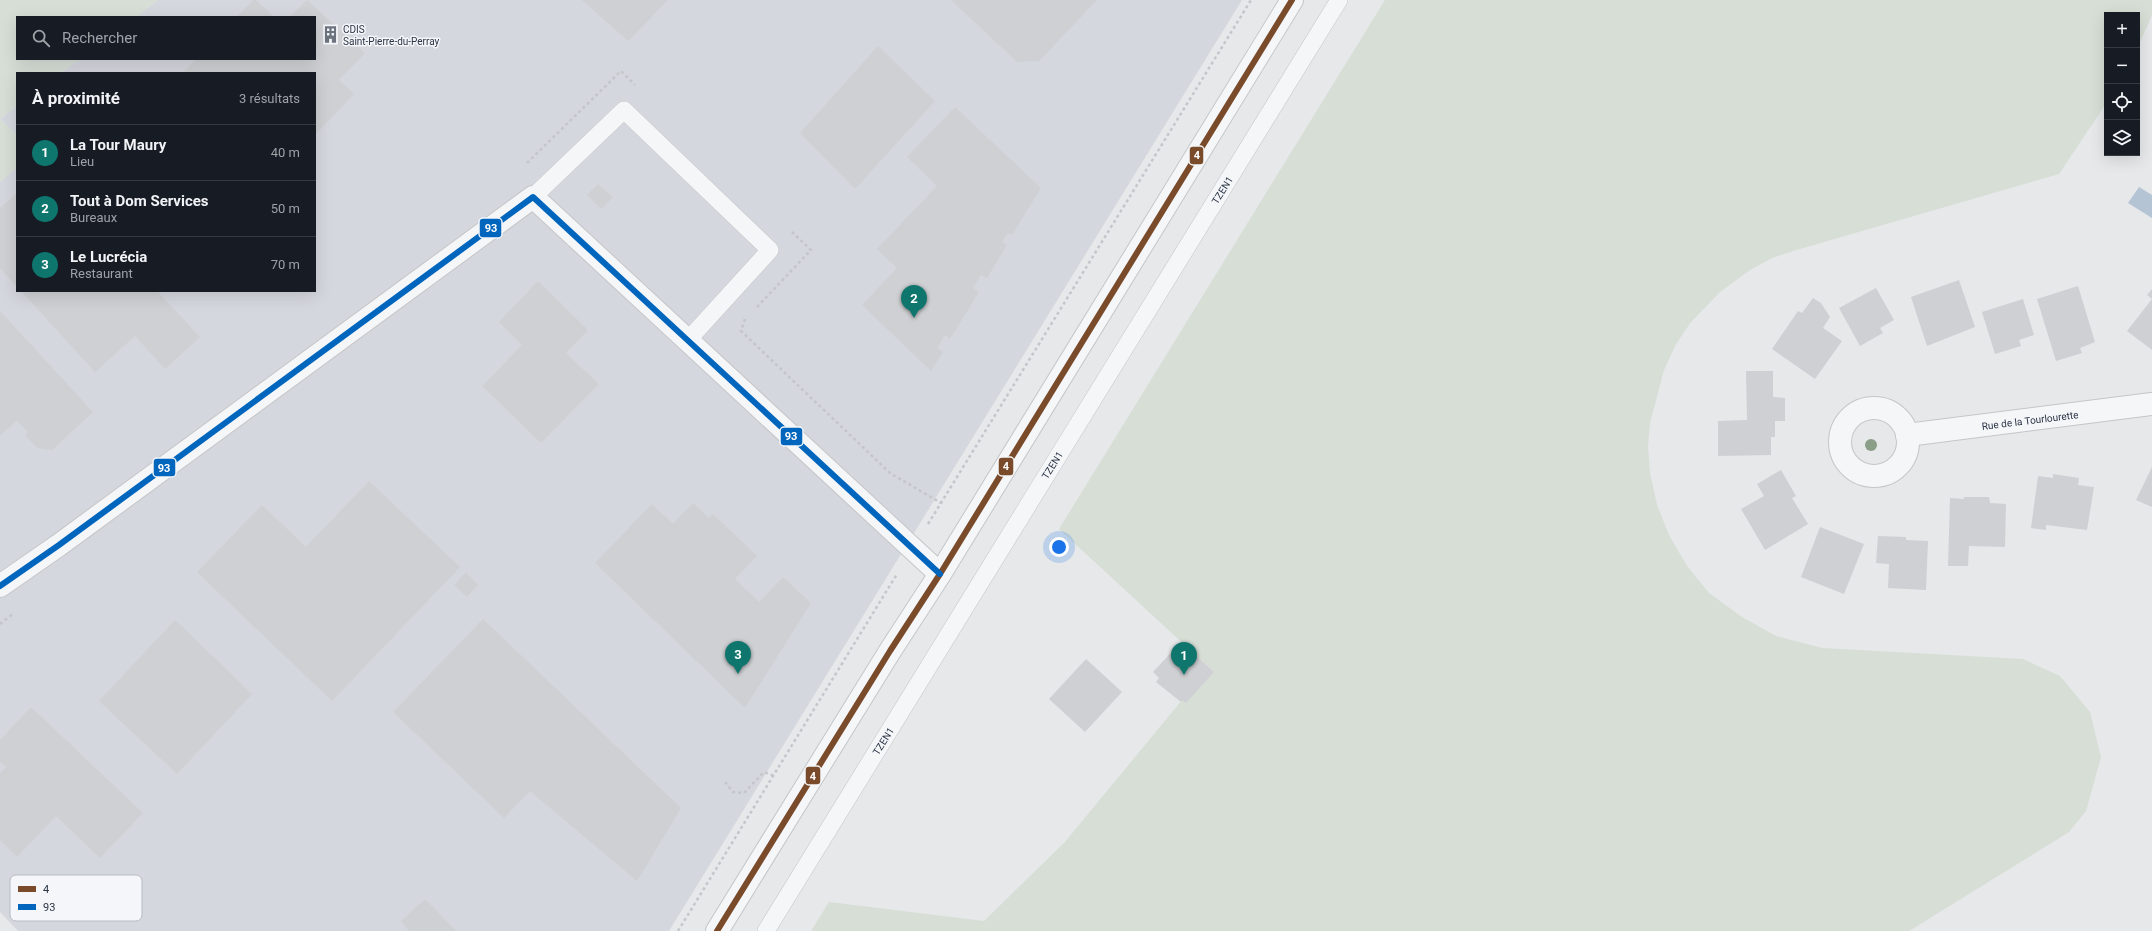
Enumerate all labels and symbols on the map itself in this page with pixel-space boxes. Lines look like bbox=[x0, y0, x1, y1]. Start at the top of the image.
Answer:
place label: CDIS Saint-Pierre-du-Perray bbox=[343, 24, 440, 47]
building icon: CDIS Saint-Pierre-du-Perray bbox=[320, 25, 340, 45]
line badge: 4 bbox=[1189, 146, 1204, 165]
text: 4 bbox=[1194, 149, 1201, 162]
street label: TZEN1 bbox=[1210, 174, 1235, 206]
line badge: 93 bbox=[479, 218, 502, 238]
text: 93 bbox=[485, 222, 497, 235]
pin: 2 bbox=[901, 285, 927, 318]
street label: Rue de la Tourlourette bbox=[1981, 409, 2079, 432]
line badge: 93 bbox=[780, 427, 803, 446]
text: 93 bbox=[785, 430, 797, 443]
street label: TZEN1 bbox=[1040, 449, 1065, 481]
line badge: 4 bbox=[998, 457, 1014, 476]
line badge: 93 bbox=[153, 458, 176, 477]
text: 4 bbox=[1003, 460, 1010, 473]
text: 93 bbox=[158, 462, 170, 475]
your location bbox=[1049, 537, 1069, 557]
pin: 3 bbox=[725, 641, 751, 674]
pin: 1 bbox=[1171, 642, 1197, 675]
street label: TZEN1 bbox=[871, 725, 896, 757]
line badge: 4 bbox=[805, 766, 821, 785]
text: 4 bbox=[810, 770, 817, 783]
legend bbox=[10, 875, 142, 921]
text: 4 bbox=[43, 883, 49, 896]
text: 93 bbox=[43, 901, 55, 914]

